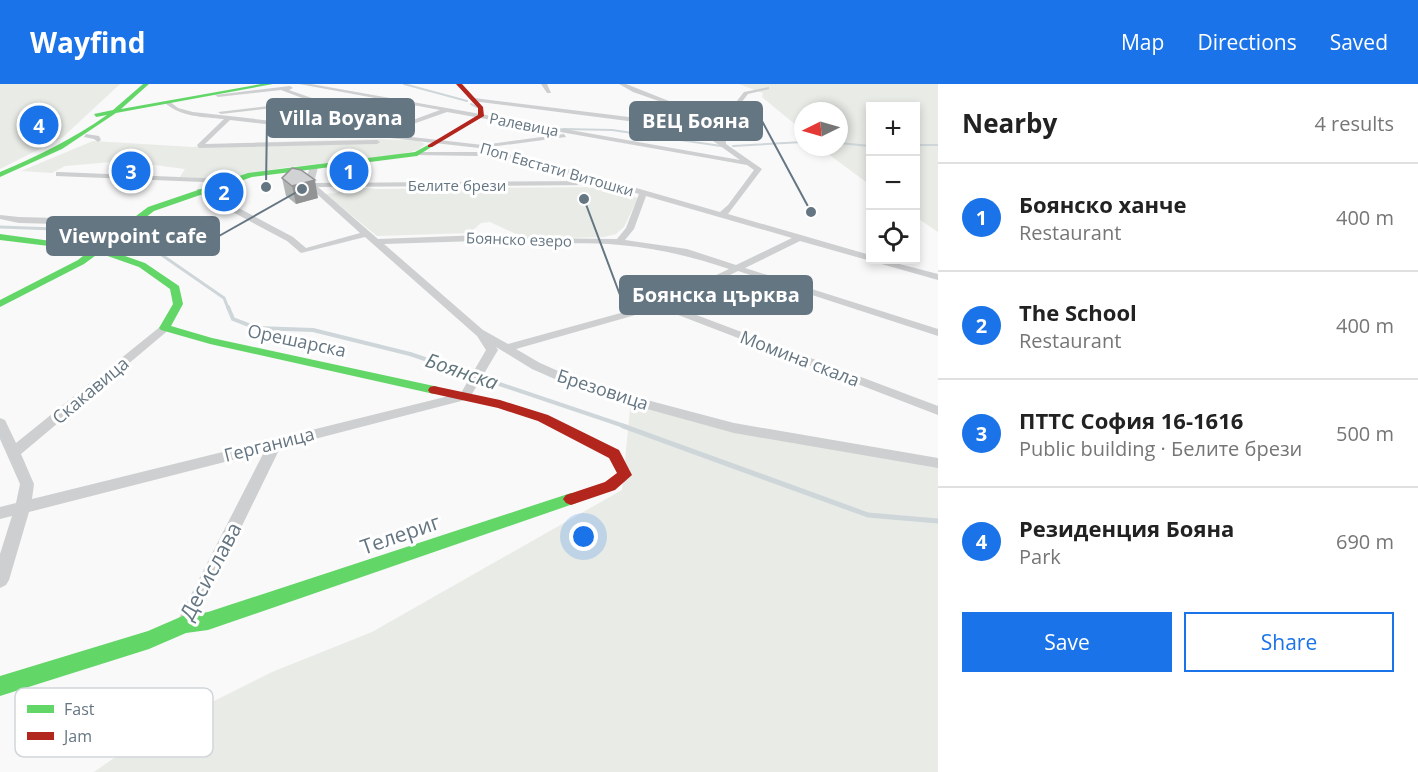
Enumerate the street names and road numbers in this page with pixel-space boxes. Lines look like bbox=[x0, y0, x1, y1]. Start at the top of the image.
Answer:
street label: Ралевица bbox=[488, 107, 560, 141]
street label: Поп Евстати Витошки bbox=[478, 137, 636, 201]
street label: Белите брези bbox=[408, 175, 506, 195]
street label: Боянско езеро bbox=[466, 227, 572, 251]
street label: Орешарска bbox=[246, 318, 348, 362]
street label: Момина скала bbox=[737, 324, 863, 392]
street label: Скакавица bbox=[47, 351, 133, 429]
street label: Брезовица bbox=[554, 363, 652, 415]
street label: Герганица bbox=[221, 421, 317, 467]
street label: Телериг bbox=[356, 507, 444, 561]
street label: Десислава bbox=[173, 517, 247, 625]

